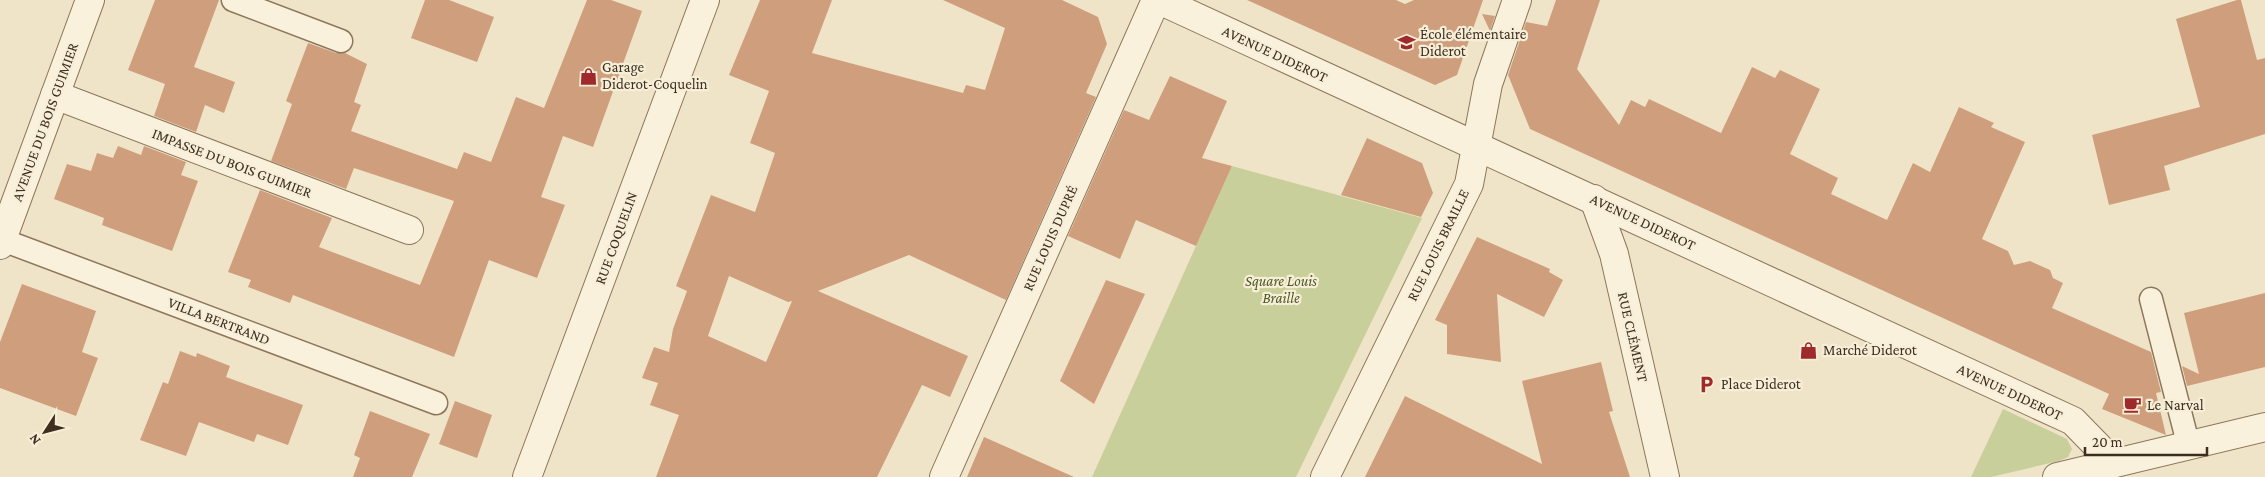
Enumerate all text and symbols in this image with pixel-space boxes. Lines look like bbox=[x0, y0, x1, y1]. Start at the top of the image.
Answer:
street label: AVENUE DIDEROT bbox=[1220, 23, 1330, 85]
place label: École élémentaire Diderot bbox=[1420, 26, 1527, 59]
school or university icon: École élémentaire Diderot bbox=[1396, 33, 1416, 53]
street label: AVENUE DU BOIS GUIMIER bbox=[9, 40, 81, 204]
place label: Garage Diderot-Coquelin bbox=[602, 59, 708, 93]
shop icon: Garage Diderot-Coquelin bbox=[578, 66, 598, 86]
street label: IMPASSE DU BOIS GUIMIER bbox=[150, 125, 315, 201]
street label: RUE LOUIS DUPRÉ bbox=[1020, 183, 1080, 293]
street label: RUE LOUIS BRAILLE bbox=[1404, 186, 1472, 304]
street label: RUE COQUELIN bbox=[592, 189, 640, 287]
street label: AVENUE DIDEROT bbox=[1588, 191, 1698, 253]
park label: Square Louis Braille bbox=[1245, 273, 1317, 306]
street label: RUE CLÉMENT bbox=[1615, 290, 1651, 384]
street label: VILLA BERTRAND bbox=[166, 294, 272, 348]
shop icon: Marché Diderot bbox=[1799, 340, 1819, 360]
place label: Marché Diderot bbox=[1823, 342, 1918, 358]
street label: AVENUE DIDEROT bbox=[1955, 361, 2065, 423]
parking icon: Place Diderot bbox=[1697, 374, 1717, 394]
place label: Place Diderot bbox=[1721, 376, 1802, 392]
cafe icon: Le Narval bbox=[2123, 395, 2143, 415]
place label: Le Narval bbox=[2147, 397, 2204, 413]
north arrow bbox=[20, 407, 70, 457]
scale bar bbox=[2085, 424, 2208, 456]
text: N bbox=[25, 431, 44, 448]
text: 20 m bbox=[2092, 434, 2123, 450]

